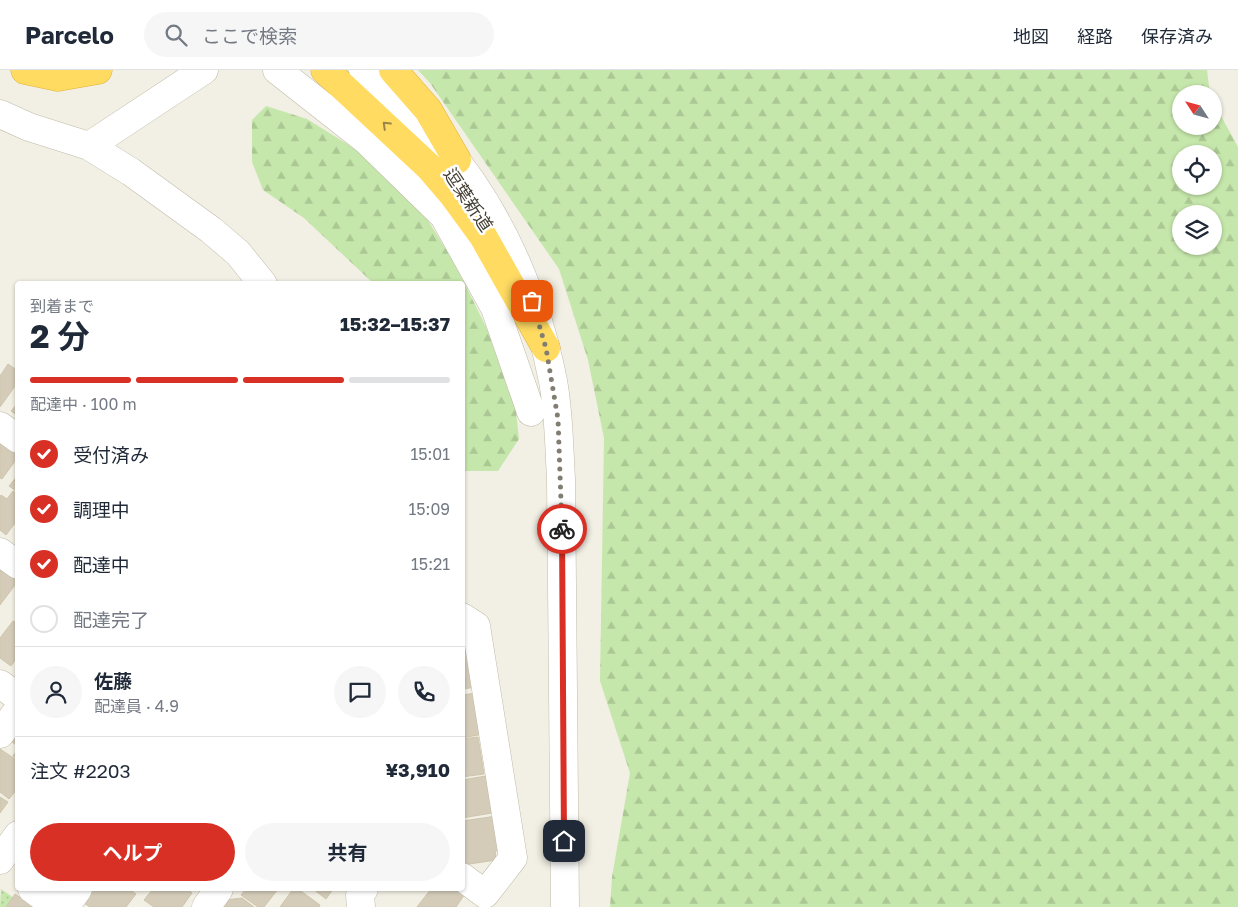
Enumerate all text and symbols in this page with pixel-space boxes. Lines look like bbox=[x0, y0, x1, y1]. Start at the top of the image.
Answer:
search box bbox=[144, 12, 494, 57]
text: Parcelo bbox=[25, 20, 114, 49]
icon: search bbox=[162, 21, 190, 49]
text: ここで検索 bbox=[202, 24, 297, 47]
text: 地図 bbox=[1013, 25, 1049, 47]
text: 経路 bbox=[1077, 25, 1113, 47]
text: 保存済み bbox=[1141, 25, 1213, 47]
north arrow bbox=[1172, 85, 1222, 135]
map controls bbox=[1172, 85, 1222, 255]
one-way arrow bbox=[382, 122, 391, 131]
button: locate bbox=[1172, 145, 1222, 195]
street label: 逗葉新道 bbox=[440, 163, 498, 235]
button: layers bbox=[1172, 205, 1222, 255]
pin bbox=[511, 280, 553, 322]
icon: bag bbox=[518, 287, 546, 315]
text: 到着まで bbox=[30, 296, 94, 316]
text: 15:32–15:37 bbox=[340, 312, 450, 335]
text: 2 分 bbox=[30, 317, 90, 355]
text: 配達中 · 100 m bbox=[30, 394, 137, 414]
icon: check bbox=[30, 440, 58, 468]
text: 受付済み bbox=[73, 443, 149, 466]
text: 15:01 bbox=[410, 444, 450, 464]
icon: check bbox=[30, 495, 58, 523]
text: 調理中 bbox=[73, 498, 130, 521]
text: 15:09 bbox=[409, 499, 450, 519]
courier bbox=[537, 504, 587, 554]
icon: bike bbox=[548, 515, 576, 543]
icon: check bbox=[30, 550, 58, 578]
text: 配達中 bbox=[73, 553, 130, 576]
text: 15:21 bbox=[411, 554, 450, 574]
text: 配達完了 bbox=[73, 608, 149, 631]
button: person bbox=[30, 666, 82, 718]
button: chat bbox=[334, 666, 386, 718]
button: phone bbox=[398, 666, 450, 718]
text: 佐藤 bbox=[94, 669, 132, 692]
text: 配達員 · 4.9 bbox=[94, 696, 179, 716]
text: ¥3,910 bbox=[386, 758, 450, 781]
text: 注文 #2203 bbox=[30, 759, 131, 782]
pin bbox=[543, 820, 585, 862]
button: ヘルプ bbox=[30, 823, 235, 881]
button: 共有 bbox=[245, 823, 450, 881]
icon: home bbox=[550, 827, 578, 855]

